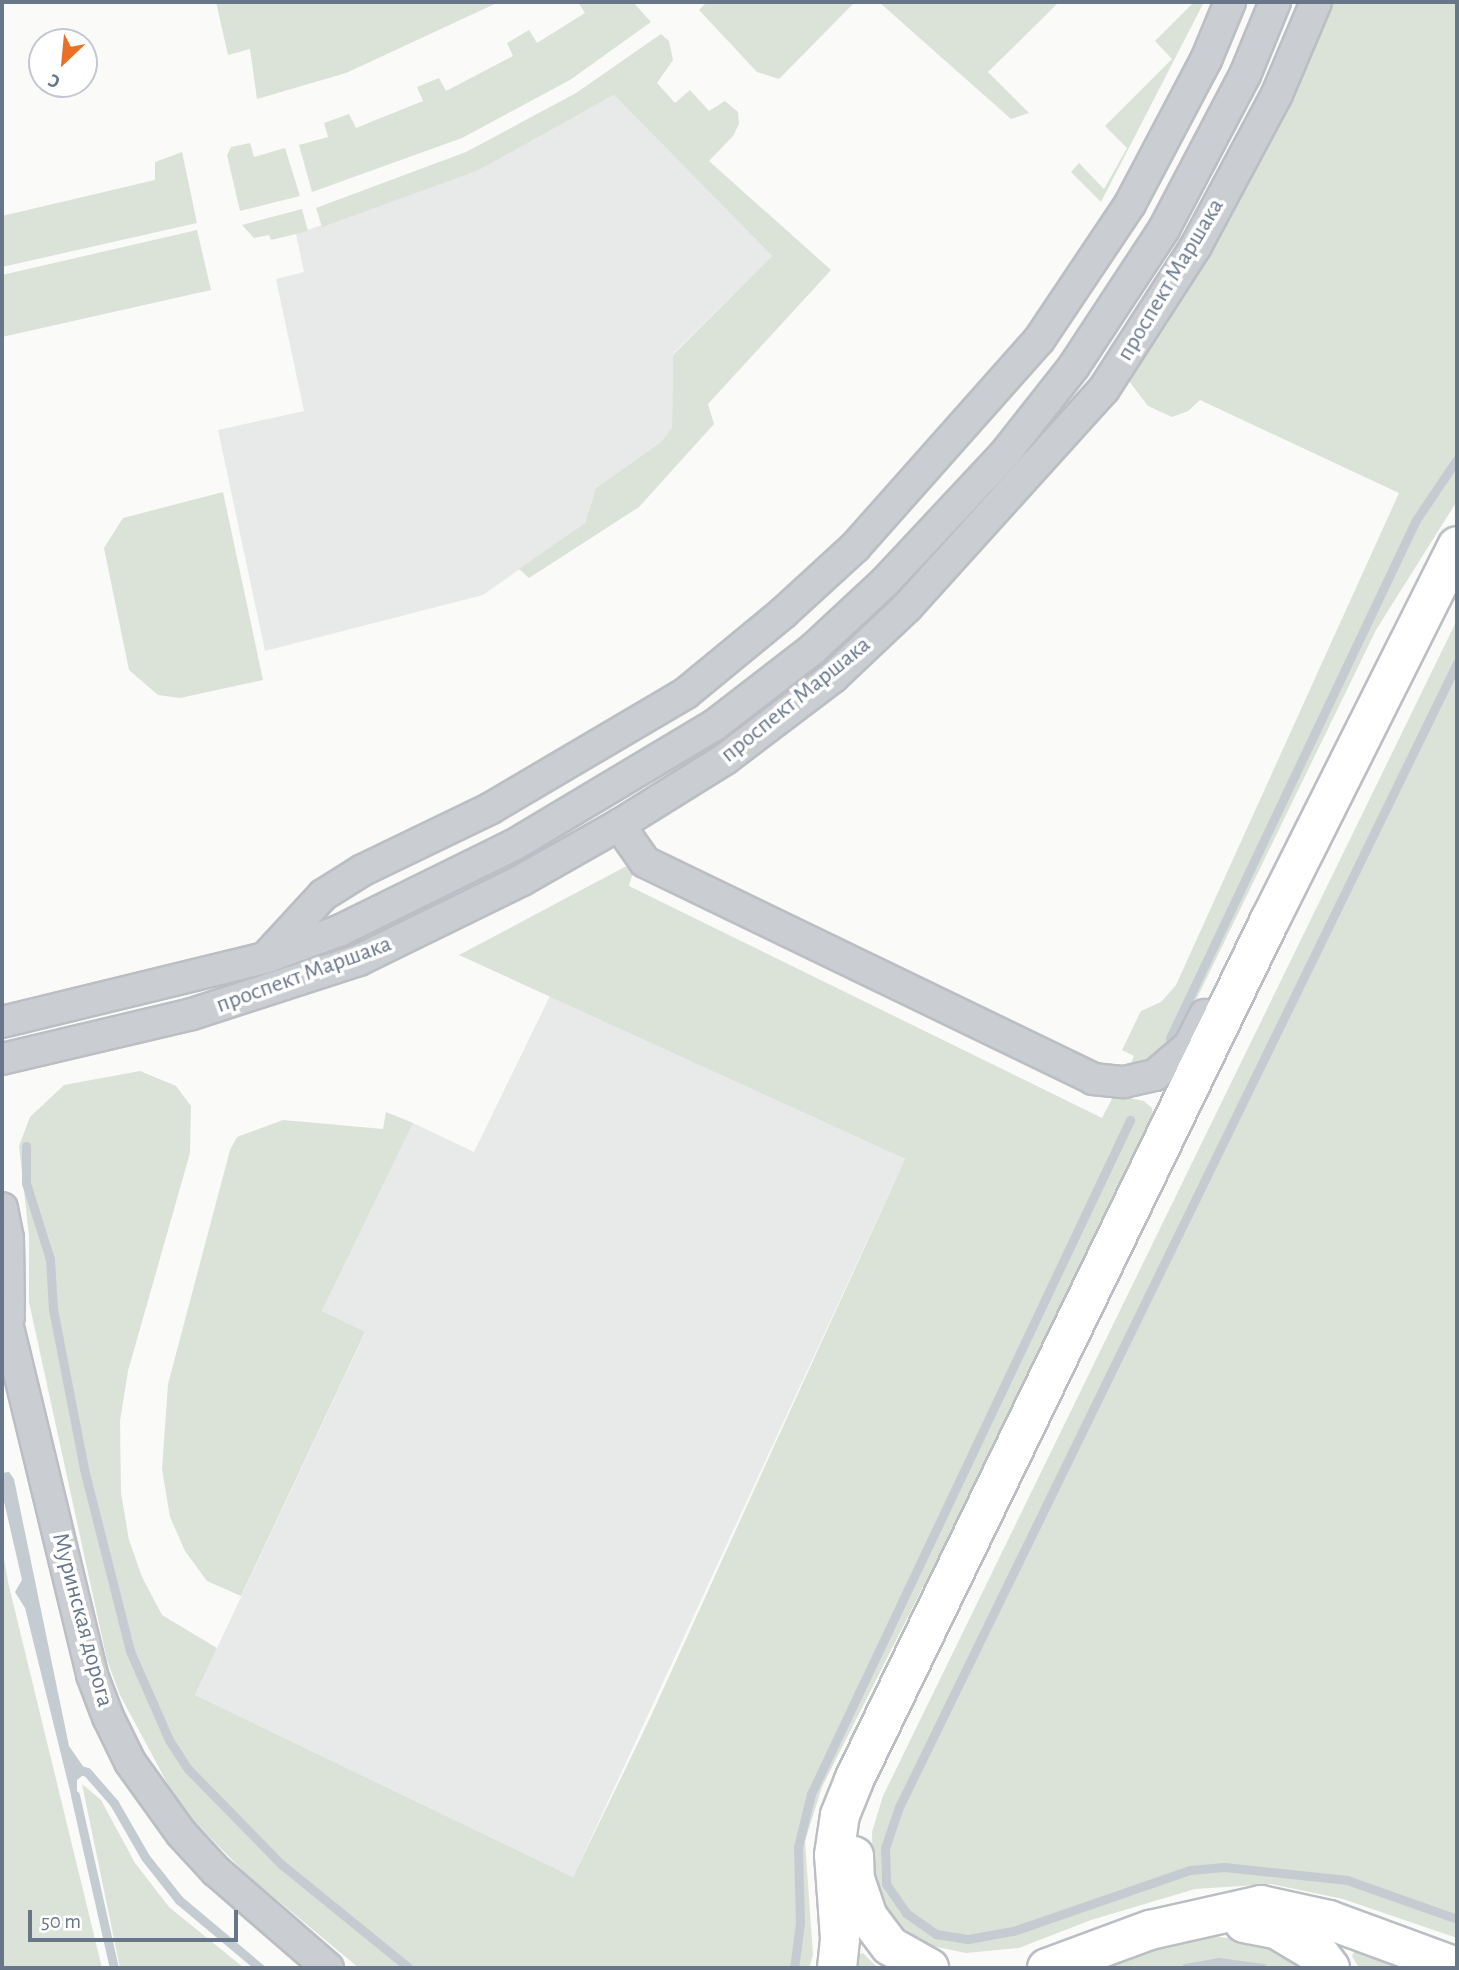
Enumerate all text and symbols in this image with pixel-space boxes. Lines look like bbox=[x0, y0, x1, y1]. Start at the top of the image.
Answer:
north arrow bbox=[28, 28, 98, 98]
text: С bbox=[46, 70, 63, 91]
street label: проспект Маршака bbox=[1111, 193, 1231, 367]
street label: проспект Маршака bbox=[715, 631, 877, 769]
street label: проспект Маршака bbox=[212, 930, 396, 1020]
street label: Муринская дорога bbox=[45, 1530, 119, 1710]
scale bar bbox=[32, 1896, 242, 1940]
text: 50 m bbox=[41, 1911, 81, 1932]

